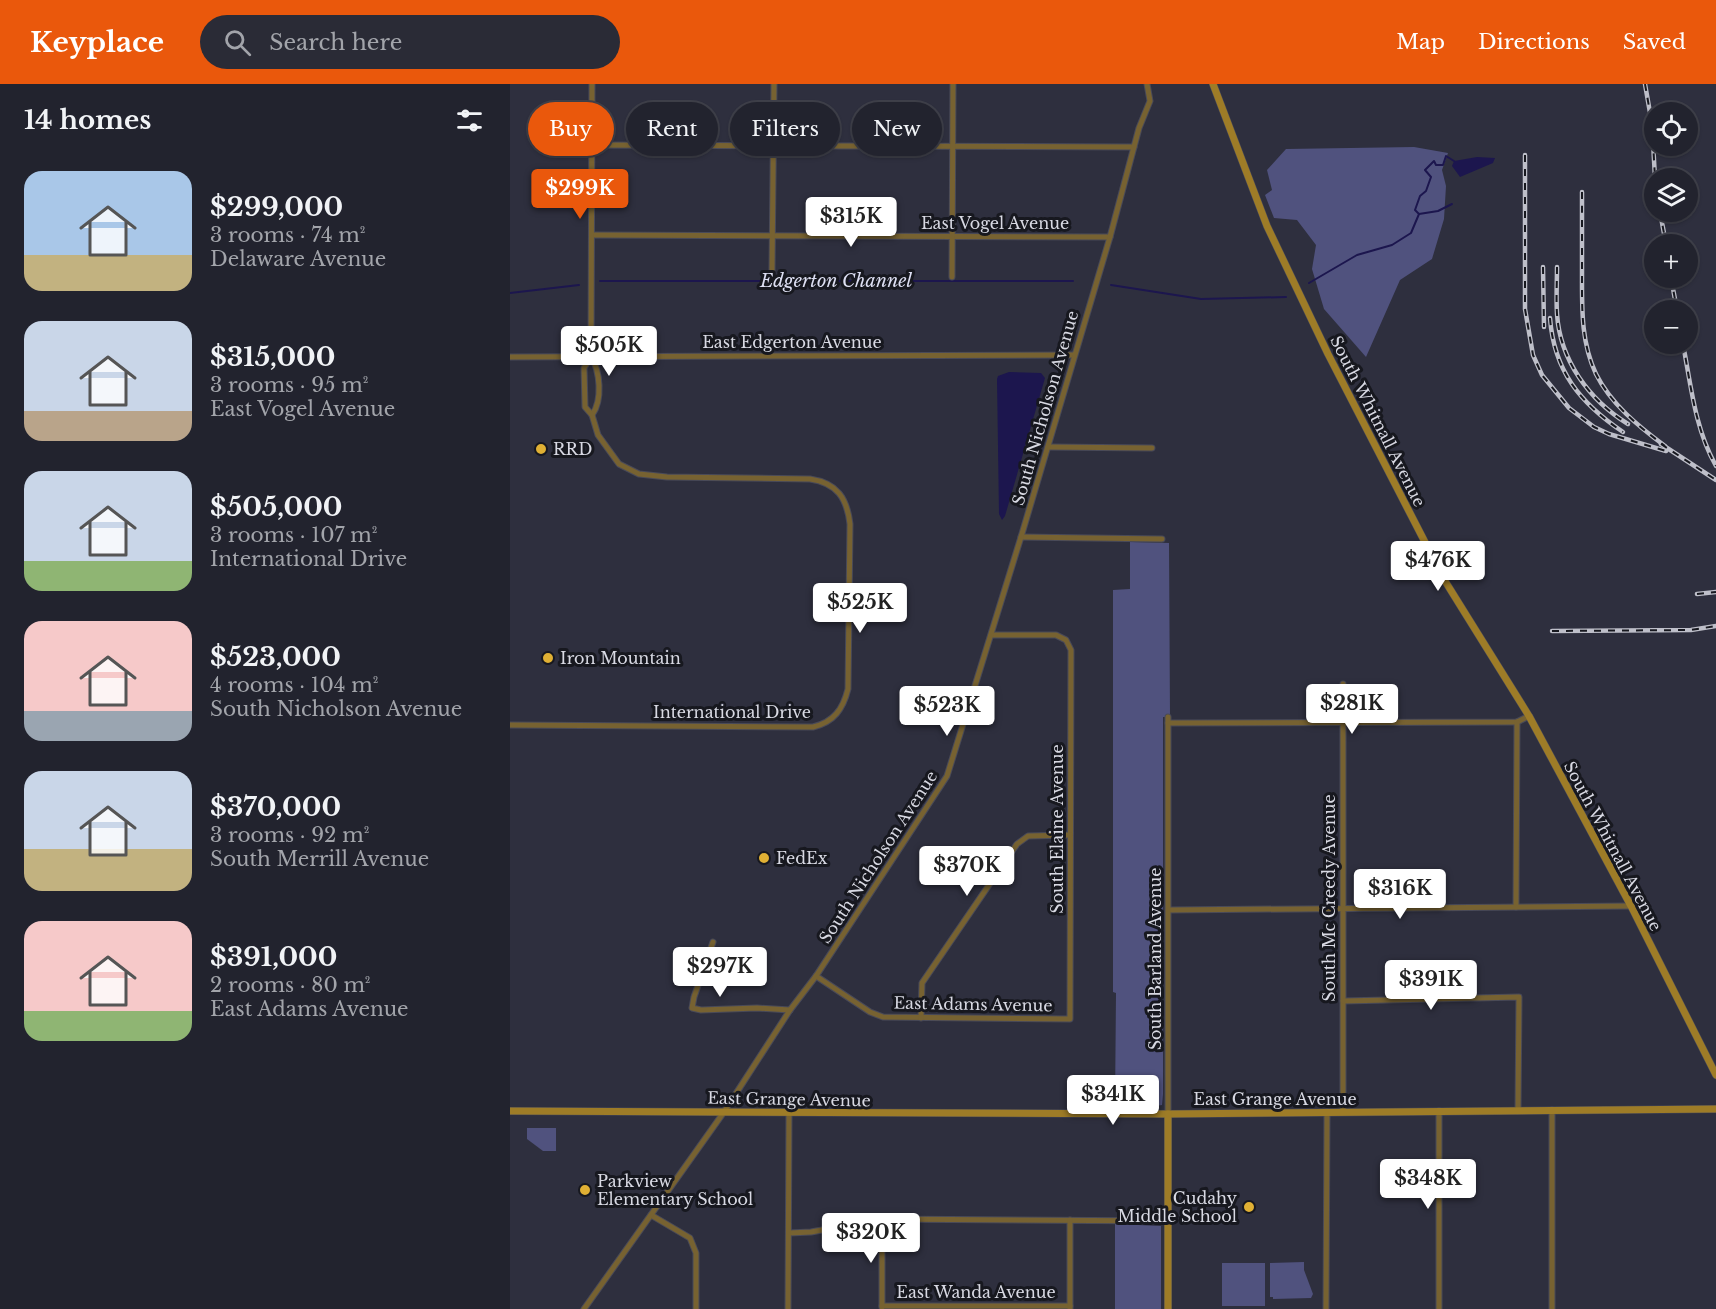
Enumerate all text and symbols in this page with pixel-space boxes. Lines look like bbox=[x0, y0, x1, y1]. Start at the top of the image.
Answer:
search box bbox=[200, 15, 620, 69]
text: Keyplace bbox=[30, 25, 164, 60]
icon: search bbox=[221, 26, 254, 59]
text: Search here bbox=[269, 29, 402, 56]
text: Map bbox=[1396, 29, 1445, 55]
text: Directions bbox=[1478, 29, 1590, 55]
text: Saved bbox=[1623, 29, 1686, 55]
chip: Buy bbox=[528, 102, 614, 156]
chip: Rent bbox=[626, 102, 718, 156]
chip: Filters bbox=[730, 102, 840, 156]
chip: New bbox=[852, 102, 942, 156]
map controls bbox=[1644, 102, 1698, 354]
button: locate bbox=[1644, 102, 1698, 156]
text: 14 homes bbox=[24, 104, 151, 136]
icon: filters bbox=[453, 104, 486, 137]
button: layers bbox=[1644, 168, 1698, 222]
pin: $299K bbox=[538, 169, 622, 220]
text: $299K bbox=[545, 176, 615, 200]
text: $299,000 bbox=[210, 191, 343, 223]
icon: home bbox=[72, 195, 144, 267]
pin: $315K bbox=[809, 197, 893, 248]
text: $315K bbox=[820, 204, 882, 228]
street label: East Vogel Avenue bbox=[921, 213, 1069, 233]
text: 3 rooms · 74 m² bbox=[210, 223, 366, 247]
button: + bbox=[1644, 234, 1698, 288]
text: Delaware Avenue bbox=[210, 247, 386, 271]
water label: Edgerton Channel bbox=[759, 270, 912, 292]
button: − bbox=[1644, 300, 1698, 354]
street label: South Nicholson Avenue bbox=[1008, 308, 1082, 508]
pin: $505K bbox=[567, 326, 651, 377]
street label: East Edgerton Avenue bbox=[702, 332, 882, 352]
street label: South Whitnall Avenue bbox=[1326, 332, 1430, 510]
text: $505K bbox=[575, 333, 643, 357]
text: $315,000 bbox=[210, 341, 335, 373]
icon: home bbox=[72, 345, 144, 417]
text: 3 rooms · 95 m² bbox=[210, 373, 368, 397]
text: East Vogel Avenue bbox=[210, 397, 395, 421]
place label: RRD bbox=[553, 439, 592, 459]
marker: RRD bbox=[534, 442, 548, 456]
text: $505,000 bbox=[210, 491, 343, 523]
icon: home bbox=[72, 495, 144, 567]
text: 3 rooms · 107 m² bbox=[210, 523, 377, 547]
pin: $476K bbox=[1396, 541, 1480, 592]
text: International Drive bbox=[210, 547, 407, 571]
text: $476K bbox=[1405, 548, 1471, 572]
pin: $525K bbox=[818, 583, 902, 634]
text: $525K bbox=[827, 590, 893, 614]
text: $523,000 bbox=[210, 641, 341, 673]
icon: home bbox=[72, 645, 144, 717]
place label: Iron Mountain bbox=[560, 648, 681, 668]
marker: Iron Mountain bbox=[541, 651, 555, 665]
text: 4 rooms · 104 m² bbox=[210, 673, 378, 697]
pin: $281K bbox=[1310, 684, 1394, 735]
pin: $523K bbox=[905, 686, 989, 737]
text: $281K bbox=[1320, 691, 1384, 715]
text: $523K bbox=[914, 693, 980, 717]
text: South Nicholson Avenue bbox=[210, 697, 462, 721]
street label: International Drive bbox=[653, 702, 811, 722]
street label: South Elaine Avenue bbox=[1047, 744, 1067, 914]
street label: South Whitnall Avenue bbox=[1560, 758, 1666, 934]
street label: South Nicholson Avenue bbox=[815, 767, 941, 947]
text: $370,000 bbox=[210, 791, 341, 823]
street label: South Mc Creedy Avenue bbox=[1319, 794, 1339, 1002]
icon: home bbox=[72, 795, 144, 867]
text: 3 rooms · 92 m² bbox=[210, 823, 369, 847]
pin: $370K bbox=[925, 846, 1009, 897]
text: South Merrill Avenue bbox=[210, 847, 429, 871]
place label: FedEx bbox=[776, 848, 828, 868]
marker: FedEx bbox=[757, 851, 771, 865]
text: $370K bbox=[933, 853, 1001, 877]
street label: South Barland Avenue bbox=[1145, 868, 1165, 1050]
pin: $316K bbox=[1358, 869, 1442, 920]
text: $316K bbox=[1368, 876, 1432, 900]
text: $391,000 bbox=[210, 941, 337, 973]
icon: home bbox=[72, 945, 144, 1017]
pin: $297K bbox=[678, 947, 762, 998]
text: $297K bbox=[687, 954, 753, 978]
pin: $391K bbox=[1389, 960, 1473, 1011]
text: $391K bbox=[1399, 967, 1463, 991]
text: 2 rooms · 80 m² bbox=[210, 973, 371, 997]
street label: East Adams Avenue bbox=[893, 993, 1053, 1015]
text: East Adams Avenue bbox=[210, 997, 409, 1021]
pin: $341K bbox=[1071, 1075, 1155, 1126]
text: $341K bbox=[1081, 1082, 1145, 1106]
street label: East Grange Avenue bbox=[707, 1088, 871, 1110]
street label: East Grange Avenue bbox=[1193, 1089, 1357, 1109]
pin: $348K bbox=[1386, 1159, 1470, 1210]
text: $348K bbox=[1394, 1166, 1462, 1190]
place label: Parkview Elementary School bbox=[597, 1171, 753, 1209]
marker: Parkview Elementary School bbox=[578, 1183, 592, 1197]
place label: Cudahy Middle School bbox=[1118, 1188, 1238, 1226]
marker: Cudahy Middle School bbox=[1242, 1200, 1256, 1214]
pin: $320K bbox=[829, 1213, 913, 1264]
text: $320K bbox=[836, 1220, 906, 1244]
street label: East Wanda Avenue bbox=[896, 1282, 1056, 1302]

